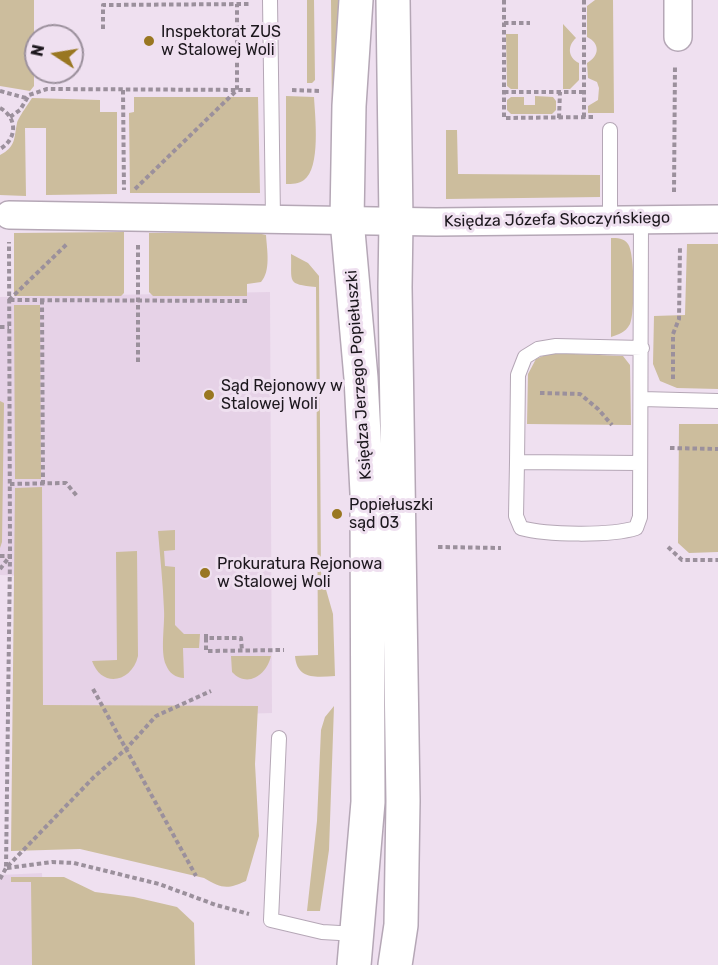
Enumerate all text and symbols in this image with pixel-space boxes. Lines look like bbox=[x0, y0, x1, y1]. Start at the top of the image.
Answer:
place label: Inspektorat ZUS w Stalowej Woli bbox=[161, 22, 281, 60]
north arrow bbox=[24, 24, 84, 84]
marker: Inspektorat ZUS w Stalowej Woli bbox=[142, 34, 156, 48]
text: N bbox=[27, 43, 48, 58]
street label: Księdza Józefa Skoczyńskiego bbox=[444, 208, 670, 232]
street label: Księdza Jerzego Popiełuszki bbox=[342, 270, 376, 480]
place label: Sąd Rejonowy w Stalowej Woli bbox=[221, 376, 343, 414]
marker: Sąd Rejonowy w Stalowej Woli bbox=[202, 388, 216, 402]
place label: Popiełuszki sąd 03 bbox=[349, 495, 433, 533]
marker: Popiełuszki sąd 03 bbox=[330, 507, 344, 521]
place label: Prokuratura Rejonowa w Stalowej Woli bbox=[217, 554, 382, 592]
marker: Prokuratura Rejonowa w Stalowej Woli bbox=[198, 566, 212, 580]

